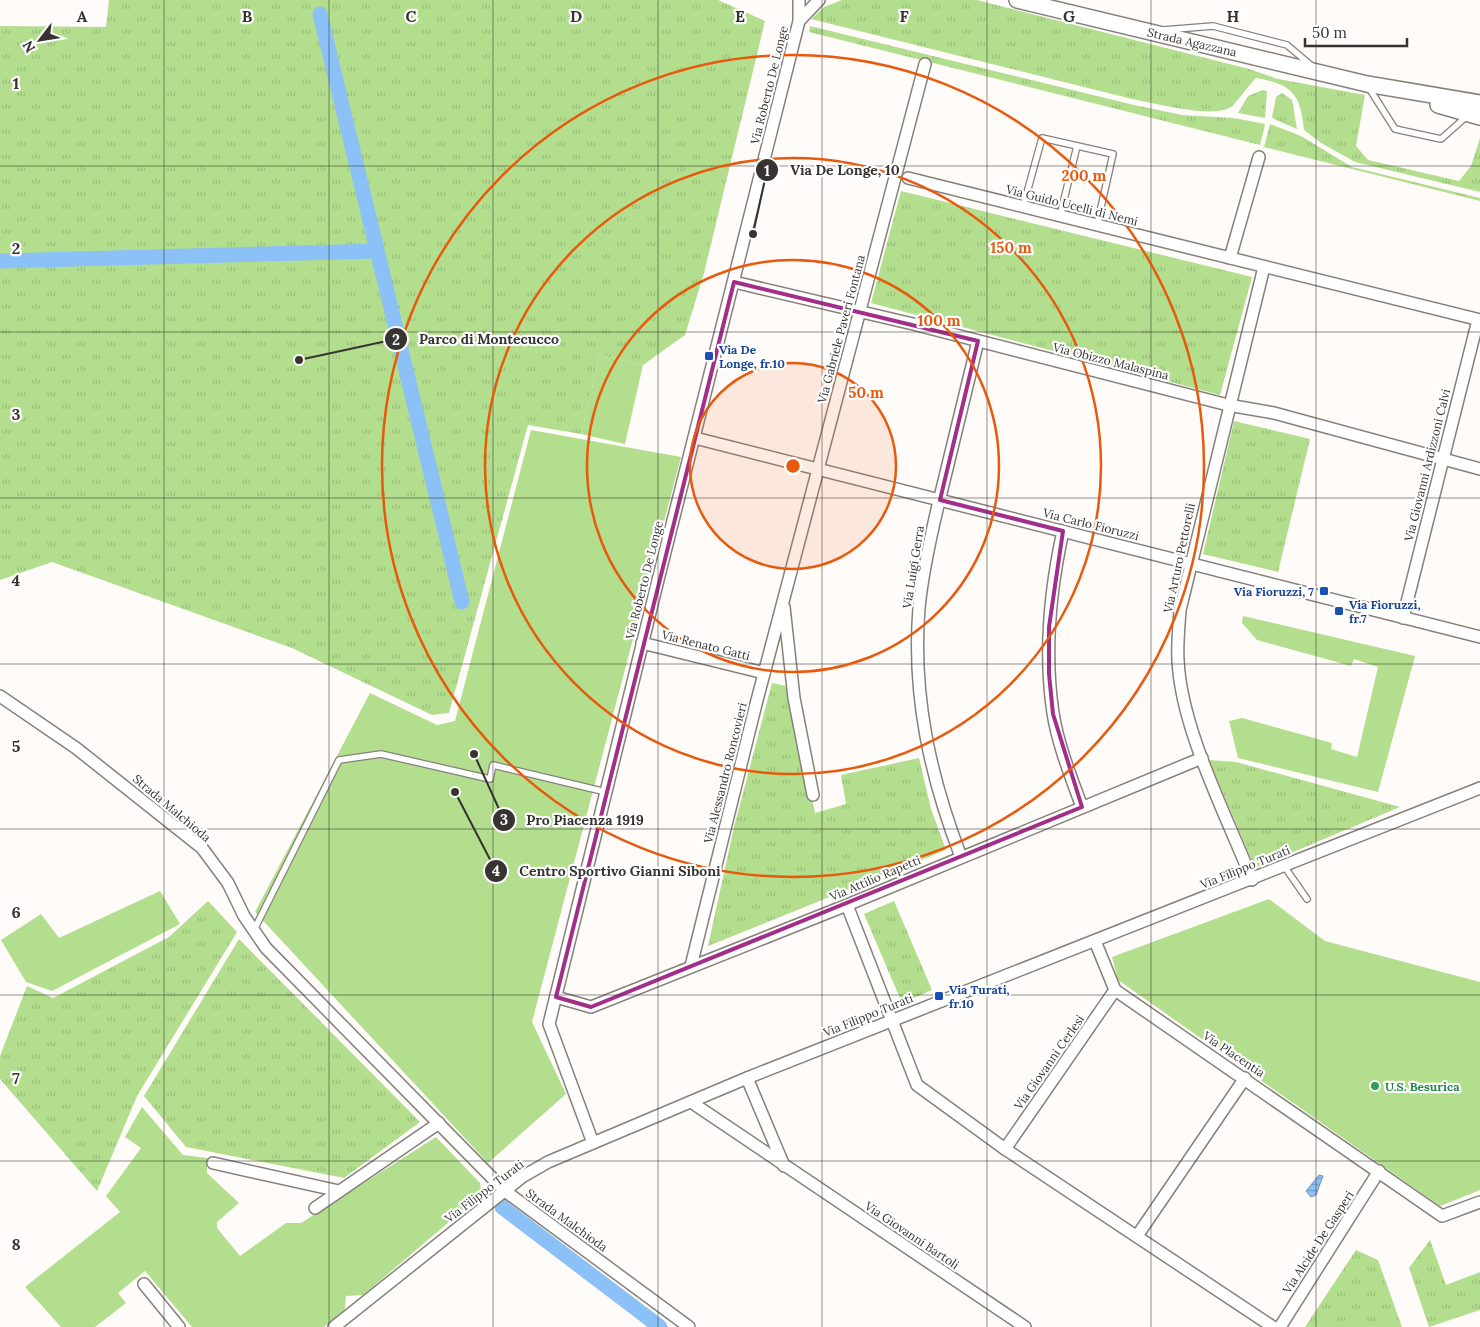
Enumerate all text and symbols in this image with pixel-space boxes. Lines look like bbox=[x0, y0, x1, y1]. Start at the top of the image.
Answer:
text: A bbox=[77, 6, 88, 26]
text: B bbox=[242, 6, 253, 26]
text: C bbox=[405, 6, 417, 26]
text: D bbox=[570, 6, 582, 26]
text: E bbox=[735, 6, 745, 26]
text: F bbox=[899, 6, 909, 26]
text: G bbox=[1063, 6, 1075, 26]
text: H bbox=[1227, 6, 1240, 26]
north arrow bbox=[15, 15, 65, 65]
scale bar bbox=[1305, 15, 1408, 47]
text: 50 m bbox=[1312, 23, 1347, 42]
street label: Via Roberto De Longe bbox=[747, 24, 791, 147]
street label: Strada Agazzana bbox=[1146, 24, 1238, 60]
text: N bbox=[18, 37, 39, 56]
text: 1 bbox=[13, 73, 19, 93]
callout: Via De Longe, 10 bbox=[755, 156, 909, 185]
text: 1 bbox=[764, 161, 770, 180]
text: Via De Longe, 10 bbox=[790, 161, 900, 179]
text: 200 m bbox=[1062, 166, 1107, 185]
street label: Via Guido Ucelli di Nemi bbox=[1004, 181, 1140, 229]
text: 2 bbox=[12, 238, 20, 258]
text: 150 m bbox=[990, 238, 1032, 257]
street label: Via Gabriele Paveri Fontana bbox=[814, 253, 868, 406]
text: 100 m bbox=[918, 311, 961, 330]
callout: Parco di Montecucco bbox=[384, 325, 568, 354]
text: 2 bbox=[392, 330, 400, 349]
text: Parco di Montecucco bbox=[419, 330, 559, 348]
street label: Via Obizzo Malaspina bbox=[1051, 339, 1170, 383]
place label: Via De Longe, fr.10 bbox=[719, 342, 785, 371]
marker: Via De Longe, fr.10 bbox=[703, 350, 715, 362]
text: 50 m bbox=[848, 383, 884, 402]
street label: Via Giovanni Ardizzoni Calvi bbox=[1401, 387, 1453, 544]
text: 3 bbox=[12, 404, 21, 424]
centre of rings bbox=[784, 457, 802, 475]
street label: Via Arturo Pettorelli bbox=[1160, 502, 1198, 615]
street label: Via Carlo Fioruzzi bbox=[1040, 505, 1141, 543]
street label: Via Roberto De Longe bbox=[622, 519, 666, 642]
street label: Via Luigi Gerra bbox=[899, 525, 927, 610]
text: 4 bbox=[12, 570, 21, 590]
place label: Via Fioruzzi, 7 bbox=[1234, 584, 1314, 599]
marker: Via Fioruzzi, 7 bbox=[1318, 585, 1330, 597]
place label: Via Fioruzzi, fr.7 bbox=[1349, 597, 1420, 626]
marker: Via Fioruzzi, fr.7 bbox=[1333, 605, 1345, 617]
street label: Via Renato Gatti bbox=[659, 627, 752, 663]
street label: Via Alessandro Roncovieri bbox=[700, 701, 750, 846]
text: 5 bbox=[12, 736, 21, 756]
street label: Strada Malchioda bbox=[130, 771, 214, 845]
callout: Pro Piacenza 1919 bbox=[491, 805, 654, 834]
text: 3 bbox=[500, 810, 508, 829]
text: Pro Piacenza 1919 bbox=[526, 811, 644, 829]
street label: Via Filippo Turati bbox=[1197, 842, 1292, 892]
street label: Via Attilio Rapetti bbox=[826, 852, 923, 904]
callout: Centro Sportivo Gianni Siboni bbox=[484, 856, 730, 885]
text: 4 bbox=[492, 861, 500, 880]
text: Centro Sportivo Gianni Siboni bbox=[519, 862, 721, 880]
text: 6 bbox=[11, 902, 21, 922]
place label: Via Turati, fr.10 bbox=[949, 982, 1010, 1011]
street label: Via Filippo Turati bbox=[820, 990, 915, 1040]
marker: Via Turati, fr.10 bbox=[933, 990, 945, 1002]
street label: Via Giovanni Cerlesi bbox=[1010, 1012, 1087, 1113]
street label: Via Placentia bbox=[1199, 1027, 1268, 1080]
text: 7 bbox=[12, 1068, 20, 1088]
place label: U.S. Besurica bbox=[1385, 1079, 1460, 1094]
marker: U.S. Besurica bbox=[1369, 1080, 1381, 1092]
street label: Via Filippo Turati bbox=[441, 1156, 527, 1226]
street label: Strada Malchioda bbox=[523, 1185, 611, 1255]
street label: Via Alcide De Gasperi bbox=[1279, 1188, 1357, 1297]
street label: Via Giovanni Bartoli bbox=[861, 1197, 962, 1272]
text: 8 bbox=[11, 1234, 21, 1254]

